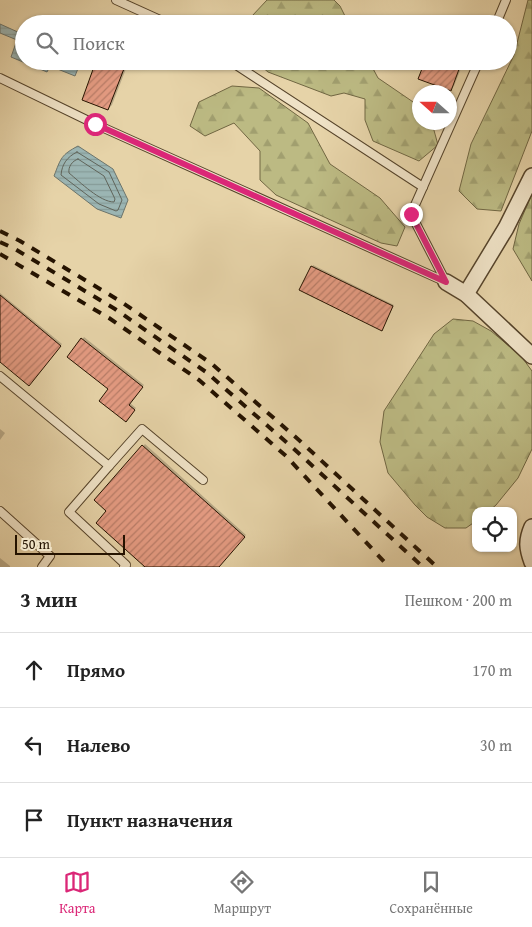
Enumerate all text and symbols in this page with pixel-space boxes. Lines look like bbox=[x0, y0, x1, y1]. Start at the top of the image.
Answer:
search box bbox=[15, 15, 517, 70]
icon: search bbox=[33, 29, 61, 57]
text: Поиск bbox=[73, 29, 125, 57]
north arrow bbox=[412, 85, 457, 130]
route start bbox=[84, 113, 107, 136]
route end bbox=[400, 203, 423, 226]
map controls bbox=[472, 507, 517, 552]
button: locate bbox=[472, 507, 517, 552]
scale bar bbox=[15, 532, 125, 555]
text: 50 m bbox=[22, 534, 50, 554]
text: 3 мин bbox=[20, 584, 77, 615]
text: Пешком · 200 m bbox=[405, 588, 512, 612]
icon: ahead bbox=[20, 656, 48, 684]
text: Прямо bbox=[67, 656, 125, 684]
text: 170 m bbox=[472, 658, 512, 682]
icon: left bbox=[20, 731, 48, 759]
text: Налево bbox=[67, 731, 130, 759]
text: 30 m bbox=[480, 733, 512, 757]
icon: arrive bbox=[20, 806, 48, 834]
text: Пункт назначения bbox=[67, 806, 233, 834]
tab: Карта bbox=[59, 868, 95, 918]
tab: Маршрут bbox=[214, 868, 271, 918]
tab: Сохранённые bbox=[389, 868, 473, 918]

